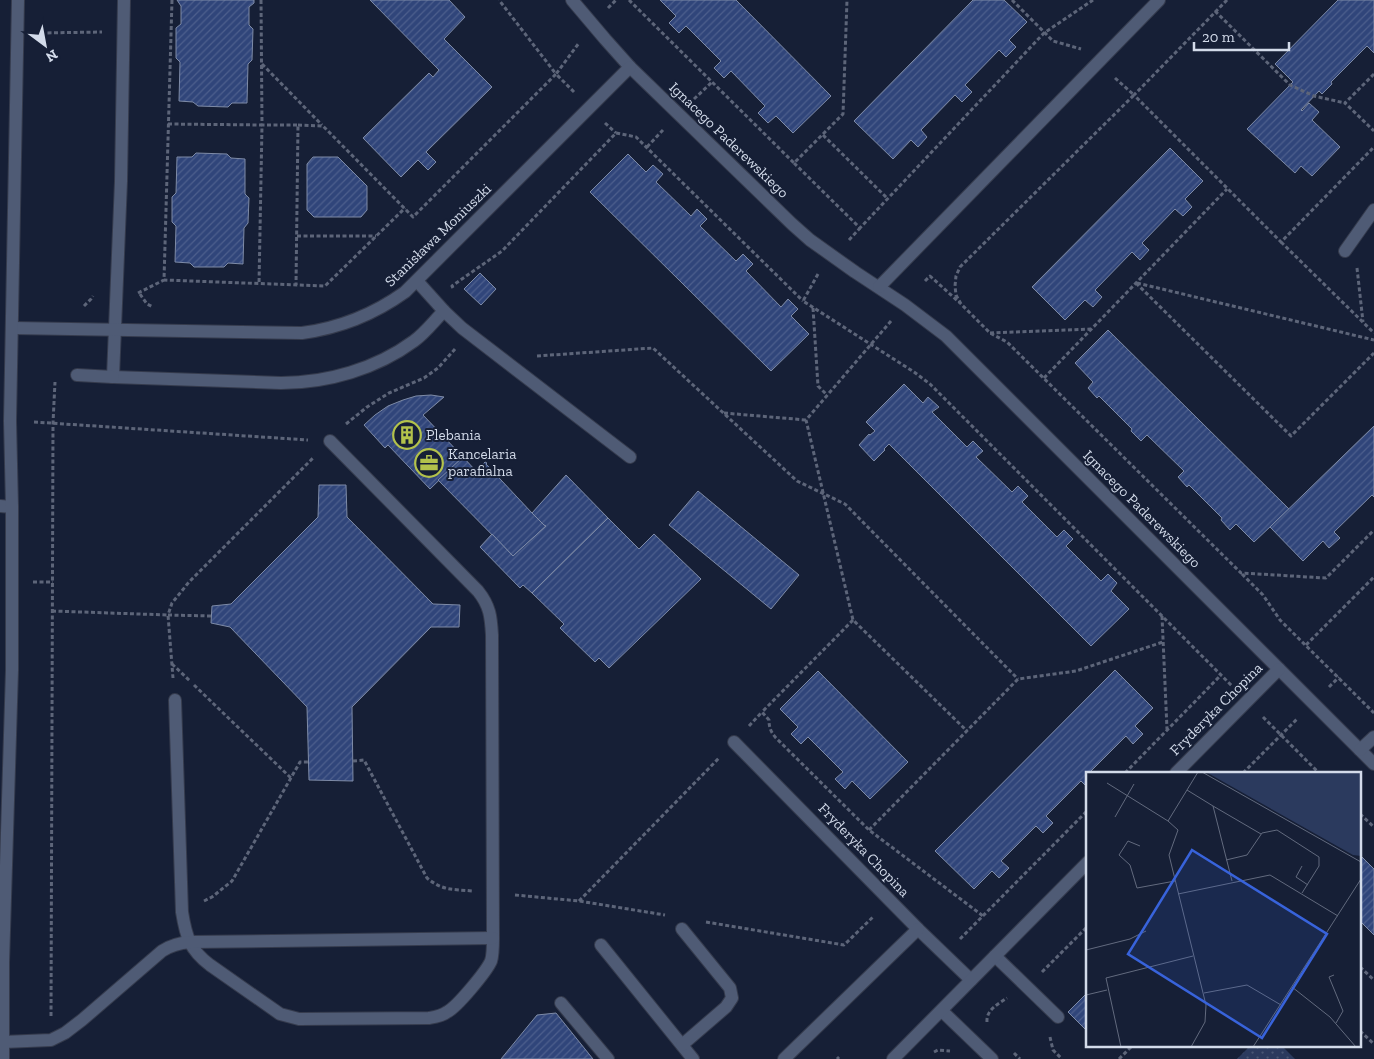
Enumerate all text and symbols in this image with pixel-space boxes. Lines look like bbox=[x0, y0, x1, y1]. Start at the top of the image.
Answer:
north arrow bbox=[20, 20, 70, 70]
scale bar bbox=[1194, 20, 1289, 52]
text: 20 m bbox=[1202, 28, 1235, 46]
text: N bbox=[42, 46, 61, 66]
street label: Ignacego Paderewskiego bbox=[666, 78, 793, 202]
street label: Stanisława Moniuszki bbox=[381, 180, 495, 290]
building icon: Plebania bbox=[392, 420, 422, 450]
place label: Plebania bbox=[426, 426, 481, 444]
place label: Kancelaria parafialna bbox=[448, 445, 516, 480]
street label: Ignacego Paderewskiego bbox=[1079, 446, 1205, 572]
office icon: Kancelaria parafialna bbox=[414, 448, 444, 478]
street label: Fryderyka Chopina bbox=[1166, 659, 1266, 759]
inset map bbox=[1086, 772, 1362, 1046]
street label: Fryderyka Chopina bbox=[815, 799, 913, 901]

